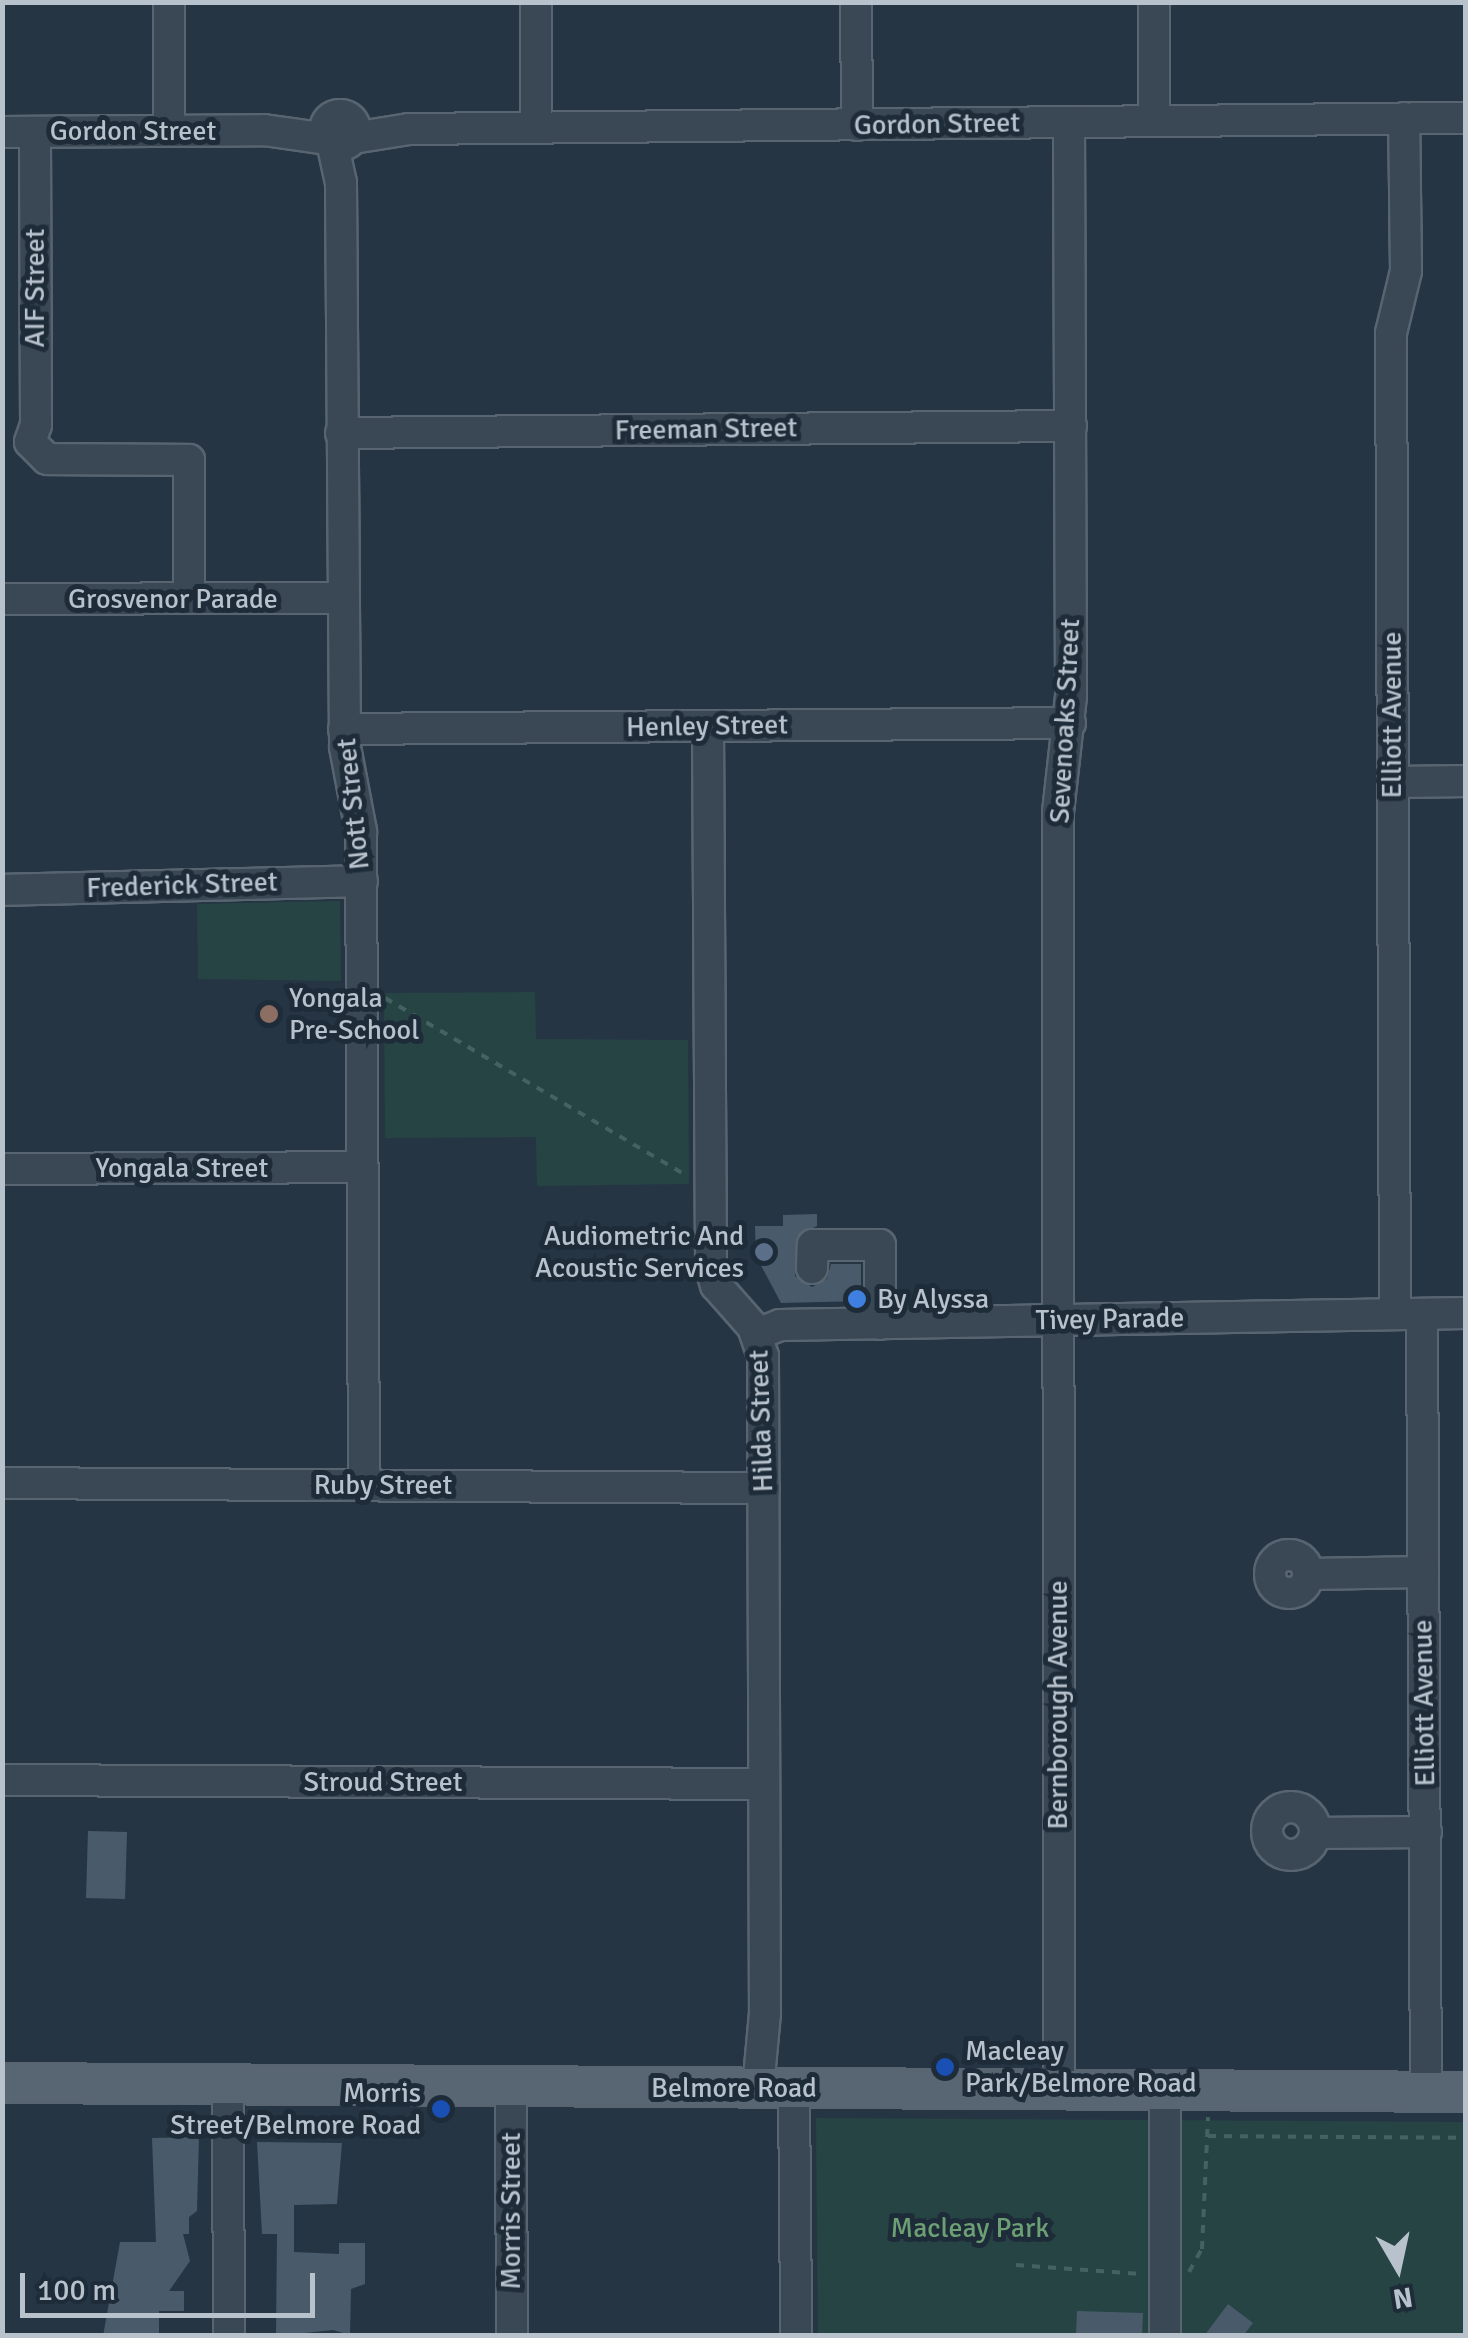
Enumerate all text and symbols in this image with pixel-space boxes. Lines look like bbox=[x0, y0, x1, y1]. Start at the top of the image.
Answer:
street label: Gordon Street bbox=[854, 106, 1020, 142]
street label: Gordon Street bbox=[50, 114, 216, 148]
street label: AIF Street bbox=[18, 228, 52, 348]
street label: Freeman Street bbox=[614, 411, 798, 447]
street label: Grosvenor Parade bbox=[68, 582, 278, 616]
street label: Sevenoaks Street bbox=[1043, 618, 1087, 824]
street label: Elliott Avenue bbox=[1375, 631, 1409, 799]
street label: Henley Street bbox=[626, 708, 788, 744]
street label: Nott Street bbox=[329, 737, 377, 871]
street label: Frederick Street bbox=[86, 865, 278, 905]
place label: Yongala Pre-School bbox=[289, 981, 419, 1047]
marker: Yongala Pre-School bbox=[258, 1003, 280, 1025]
street label: Yongala Street bbox=[96, 1151, 268, 1185]
place label: Audiometric And Acoustic Services bbox=[535, 1219, 744, 1285]
marker: Audiometric And Acoustic Services bbox=[753, 1241, 775, 1263]
place label: By Alyssa bbox=[877, 1282, 989, 1316]
marker: By Alyssa bbox=[846, 1288, 868, 1310]
street label: Tivey Parade bbox=[1035, 1301, 1185, 1337]
street label: Hilda Street bbox=[742, 1349, 780, 1493]
street label: Ruby Street bbox=[314, 1468, 452, 1502]
street label: Bernborough Avenue bbox=[1041, 1580, 1075, 1830]
street label: Elliott Avenue bbox=[1406, 1619, 1442, 1787]
street label: Stroud Street bbox=[304, 1765, 462, 1799]
place label: Macleay Park/Belmore Road bbox=[965, 2034, 1197, 2100]
marker: Macleay Park/Belmore Road bbox=[934, 2056, 956, 2078]
street label: Belmore Road bbox=[651, 2071, 817, 2105]
place label: Morris Street/Belmore Road bbox=[170, 2076, 421, 2142]
marker: Morris Street/Belmore Road bbox=[430, 2098, 452, 2120]
street label: Morris Street bbox=[494, 2132, 528, 2290]
park label: Macleay Park bbox=[891, 2211, 1049, 2245]
north arrow bbox=[1348, 2218, 1448, 2318]
scale bar bbox=[25, 2253, 320, 2315]
text: 100 m bbox=[37, 2272, 116, 2309]
text: N bbox=[1390, 2279, 1415, 2316]

